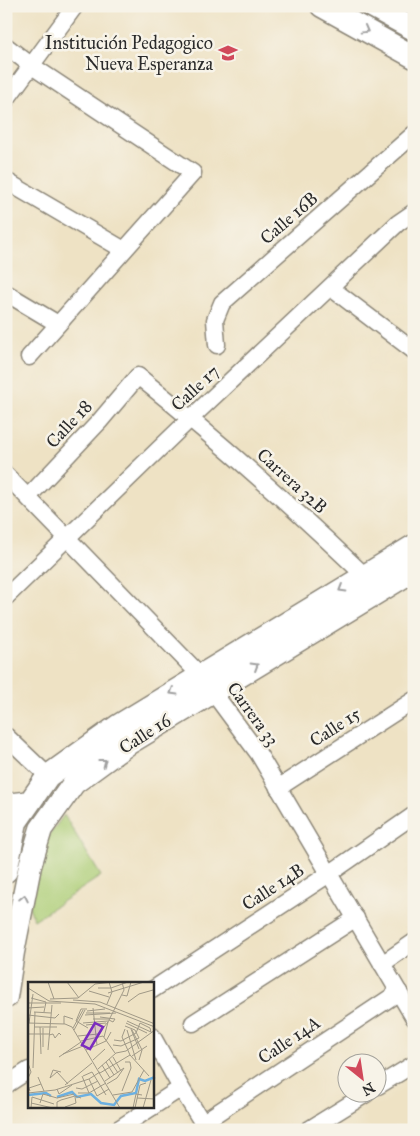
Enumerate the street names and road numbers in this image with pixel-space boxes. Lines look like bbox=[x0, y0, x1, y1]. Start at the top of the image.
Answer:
street label: Calle 16B bbox=[256, 187, 322, 249]
street label: Calle 17 bbox=[166, 360, 224, 416]
street label: Calle 18 bbox=[41, 395, 97, 453]
street label: Carrera 32B bbox=[252, 444, 332, 518]
street label: Carrera 33 bbox=[223, 678, 283, 750]
street label: Calle 15 bbox=[305, 702, 365, 752]
street label: Calle 16 bbox=[115, 709, 176, 759]
street label: Calle 14B bbox=[238, 859, 308, 915]
street label: Calle 14A bbox=[254, 1011, 324, 1069]

